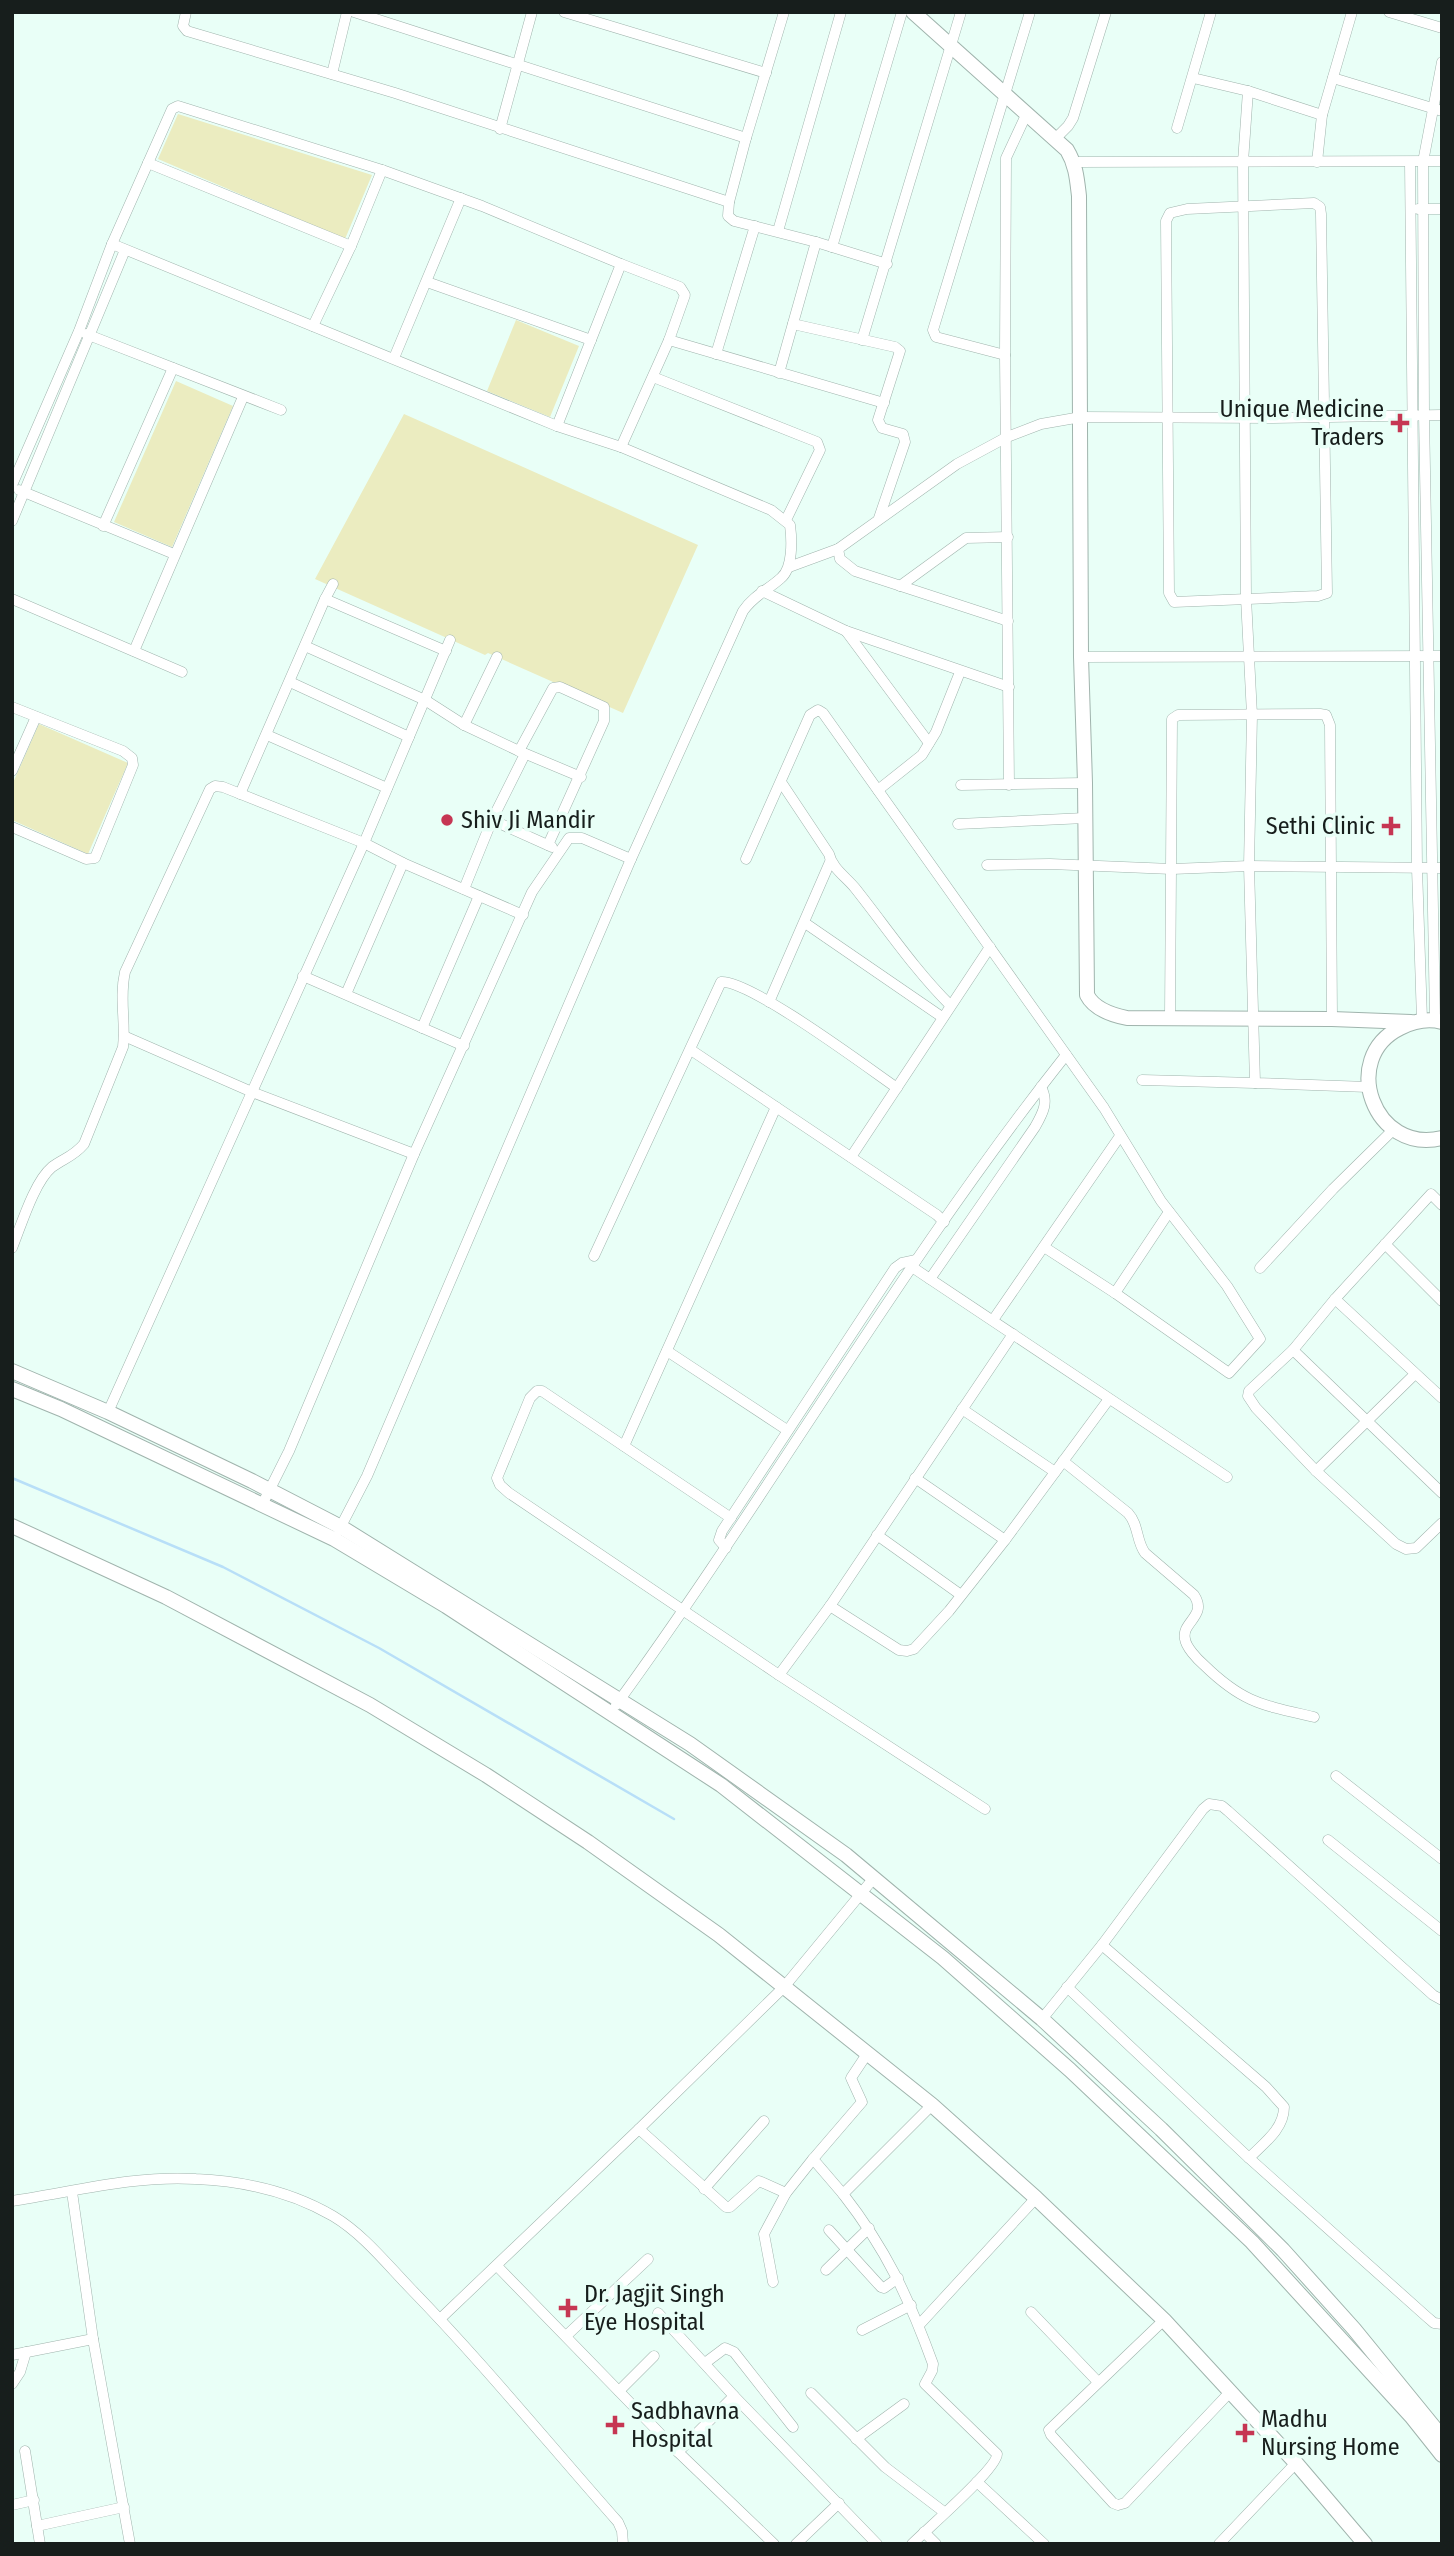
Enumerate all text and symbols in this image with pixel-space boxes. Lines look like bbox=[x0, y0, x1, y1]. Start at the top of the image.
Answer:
place label: Unique Medicine Traders bbox=[1220, 395, 1384, 451]
marker: Unique Medicine Traders bbox=[1390, 413, 1410, 433]
place label: Shiv Ji Mandir bbox=[461, 806, 596, 834]
marker: Shiv Ji Mandir bbox=[439, 812, 455, 828]
place label: Sethi Clinic bbox=[1266, 812, 1375, 840]
marker: Sethi Clinic bbox=[1381, 816, 1401, 836]
place label: Dr. Jagjit Singh Eye Hospital bbox=[584, 2280, 725, 2336]
marker: Dr. Jagjit Singh Eye Hospital bbox=[558, 2298, 578, 2318]
place label: Sadbhavna Hospital bbox=[631, 2397, 739, 2453]
place label: Madhu Nursing Home bbox=[1261, 2405, 1400, 2461]
marker: Sadbhavna Hospital bbox=[605, 2415, 625, 2435]
marker: Madhu Nursing Home bbox=[1235, 2423, 1255, 2443]

